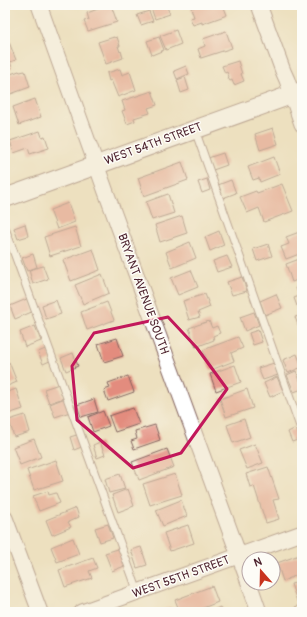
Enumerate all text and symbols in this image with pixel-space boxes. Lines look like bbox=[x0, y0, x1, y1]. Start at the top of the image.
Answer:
street label: WEST 54TH STREET bbox=[102, 119, 204, 169]
street label: BRYANT AVENUE SOUTH bbox=[114, 232, 172, 357]
north arrow bbox=[241, 551, 281, 591]
street label: WEST 55TH STREET bbox=[130, 552, 232, 602]
text: N bbox=[252, 555, 264, 569]

